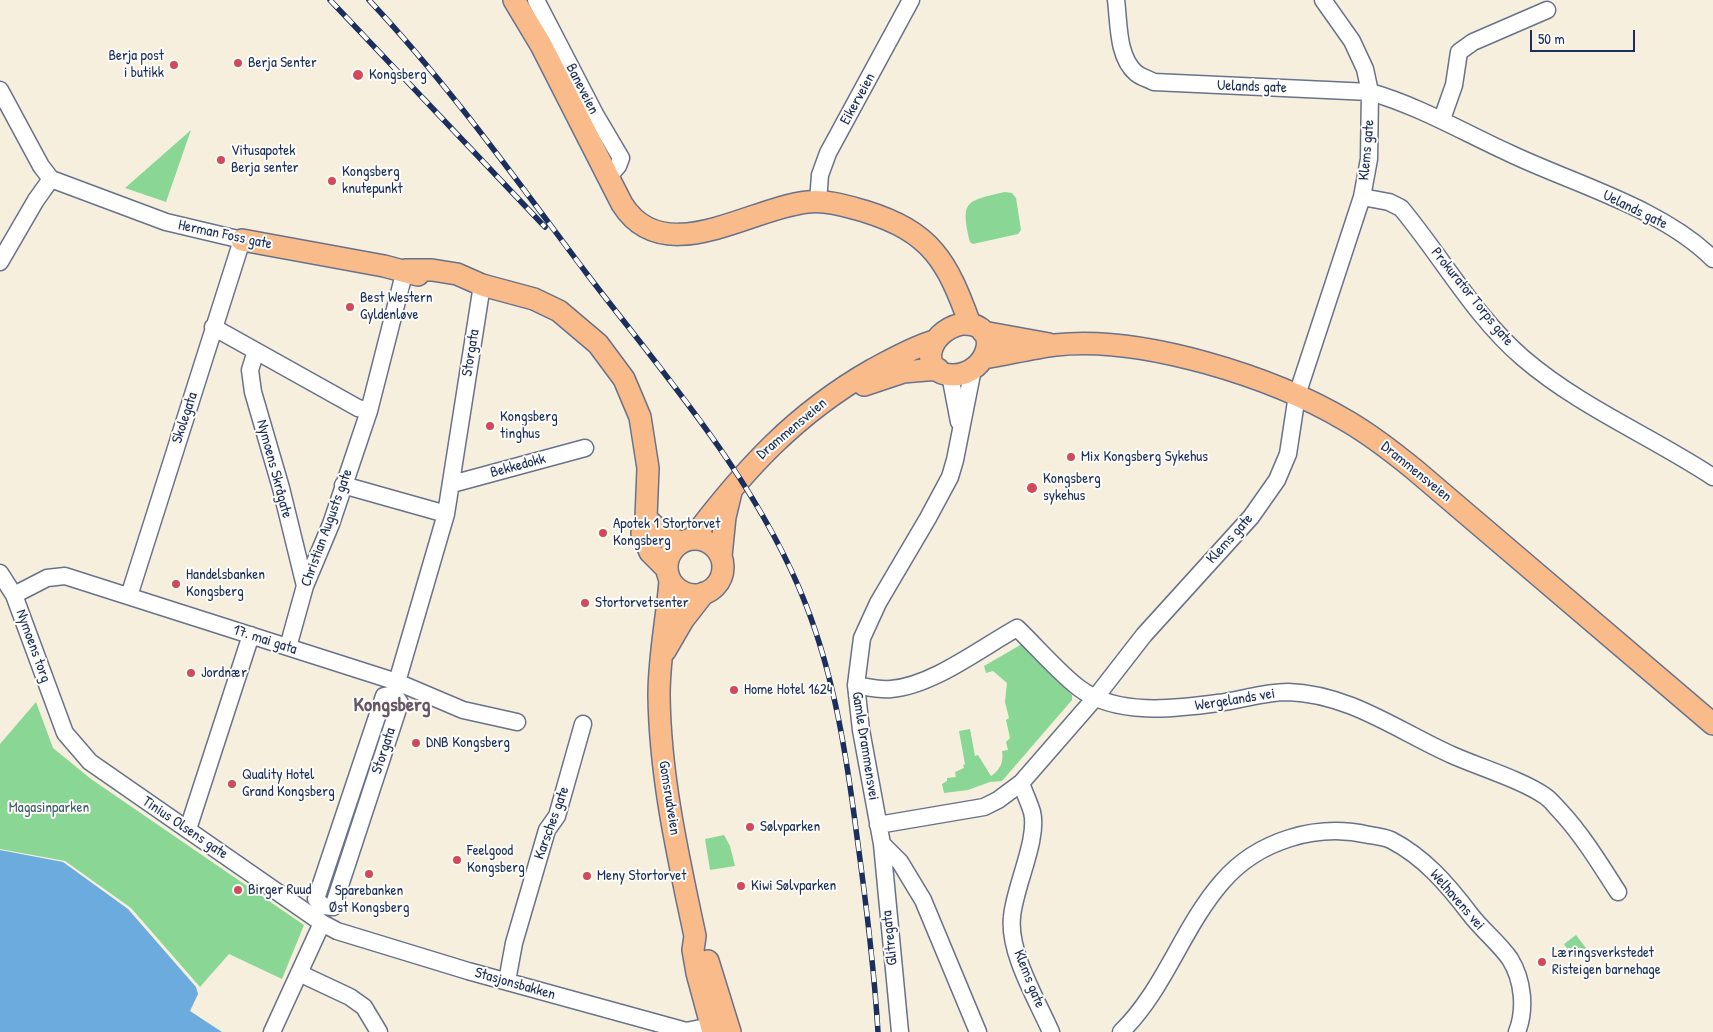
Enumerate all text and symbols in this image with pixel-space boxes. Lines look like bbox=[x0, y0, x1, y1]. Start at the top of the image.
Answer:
scale bar bbox=[1533, 20, 1638, 52]
text: 50 m bbox=[1538, 28, 1565, 49]
place label: Berja post i butikk bbox=[108, 47, 164, 82]
place label: Berja Senter bbox=[248, 54, 317, 72]
marker: Berja Senter bbox=[232, 57, 244, 69]
marker: Berja post i butikk bbox=[168, 59, 180, 71]
street label: Baneveien bbox=[562, 61, 602, 117]
place label: Kongsberg bbox=[369, 66, 427, 84]
marker: Kongsberg bbox=[351, 68, 365, 82]
street label: Eikerveien bbox=[837, 70, 879, 128]
street label: Uelands gate bbox=[1217, 77, 1287, 97]
street label: Klems gate bbox=[1355, 119, 1379, 181]
place label: Vitusapotek Berja senter bbox=[231, 142, 299, 177]
marker: Vitusapotek Berja senter bbox=[215, 154, 227, 166]
place label: Kongsberg knutepunkt bbox=[342, 163, 403, 198]
marker: Kongsberg knutepunkt bbox=[326, 175, 338, 187]
street label: Uelands gate bbox=[1600, 187, 1670, 233]
street label: Herman Foss gate bbox=[176, 216, 274, 254]
street label: Prokurator Torps gate bbox=[1427, 244, 1517, 350]
place label: Best Western Gyldenløve bbox=[360, 289, 433, 324]
marker: Best Western Gyldenløve bbox=[344, 301, 356, 313]
street label: Storgata bbox=[458, 328, 484, 378]
street label: Skolegata bbox=[168, 390, 202, 446]
street label: Drammensveien bbox=[753, 395, 831, 463]
place label: Kongsberg tinghus bbox=[500, 408, 558, 443]
street label: Nymoens Skrågate bbox=[252, 418, 296, 520]
marker: Kongsberg tinghus bbox=[484, 420, 496, 432]
street label: Drammensveien bbox=[1377, 438, 1455, 506]
place label: Mix Kongsberg Sykehus bbox=[1081, 448, 1208, 466]
street label: Bekkedokk bbox=[488, 450, 548, 482]
marker: Mix Kongsberg Sykehus bbox=[1065, 451, 1077, 463]
street label: Christian Augusts gate bbox=[297, 467, 357, 589]
place label: Kongsberg sykehus bbox=[1043, 470, 1101, 505]
marker: Kongsberg sykehus bbox=[1025, 481, 1039, 495]
street label: Klems gate bbox=[1203, 510, 1257, 568]
place label: Apotek 1 Stortorvet Kongsberg bbox=[613, 515, 720, 550]
marker: Apotek 1 Stortorvet Kongsberg bbox=[597, 527, 609, 539]
place label: Handelsbanken Kongsberg bbox=[186, 566, 265, 601]
marker: Handelsbanken Kongsberg bbox=[170, 578, 182, 590]
place label: Stortorvetsenter bbox=[595, 594, 688, 612]
marker: Stortorvetsenter bbox=[579, 597, 591, 609]
street label: Nymoens torg bbox=[12, 607, 54, 685]
street label: 17. mai gata bbox=[231, 621, 299, 659]
place label: Jordnær bbox=[201, 664, 247, 682]
marker: Jordnær bbox=[185, 667, 197, 679]
place label: Home Hotel 1624 bbox=[744, 681, 832, 699]
marker: Home Hotel 1624 bbox=[728, 684, 740, 696]
street label: Wergelands vei bbox=[1194, 685, 1276, 715]
street label: Gamle Drammensvei bbox=[848, 690, 882, 802]
district label: Kongsberg bbox=[354, 694, 430, 718]
street label: Storgata bbox=[368, 726, 400, 776]
place label: DNB Kongsberg bbox=[426, 734, 510, 752]
marker: DNB Kongsberg bbox=[410, 737, 422, 749]
street label: Gomsrudveien bbox=[654, 760, 684, 836]
place label: Quality Hotel Grand Kongsberg bbox=[242, 766, 335, 801]
marker: Quality Hotel Grand Kongsberg bbox=[226, 778, 238, 790]
street label: Karsches gate bbox=[530, 784, 574, 862]
street label: Tinius Olsens gate bbox=[139, 793, 231, 863]
park label: Magasinparken bbox=[9, 799, 89, 817]
place label: Sølvparken bbox=[760, 818, 820, 836]
marker: Sølvparken bbox=[744, 821, 756, 833]
place label: Feelgood Kongsberg bbox=[467, 842, 525, 877]
marker: Feelgood Kongsberg bbox=[451, 854, 463, 866]
street label: Welhavens vei bbox=[1426, 866, 1488, 934]
place label: Meny Stortorvet bbox=[597, 867, 686, 885]
marker: Sparebanken Øst Kongsberg bbox=[363, 868, 375, 880]
marker: Meny Stortorvet bbox=[581, 870, 593, 882]
place label: Kiwi Sølvparken bbox=[751, 877, 836, 895]
marker: Kiwi Sølvparken bbox=[735, 880, 747, 892]
place label: Birger Ruud bbox=[248, 881, 311, 899]
place label: Sparebanken Øst Kongsberg bbox=[329, 882, 409, 917]
marker: Birger Ruud bbox=[232, 884, 244, 896]
street label: Glitregata bbox=[878, 910, 902, 966]
place label: Læringsverkstedet Risteigen barnehage bbox=[1552, 944, 1661, 979]
street label: Klems gate bbox=[1009, 947, 1049, 1011]
marker: Læringsverkstedet Risteigen barnehage bbox=[1536, 956, 1548, 968]
street label: Stasjonsbakken bbox=[473, 964, 557, 1004]

